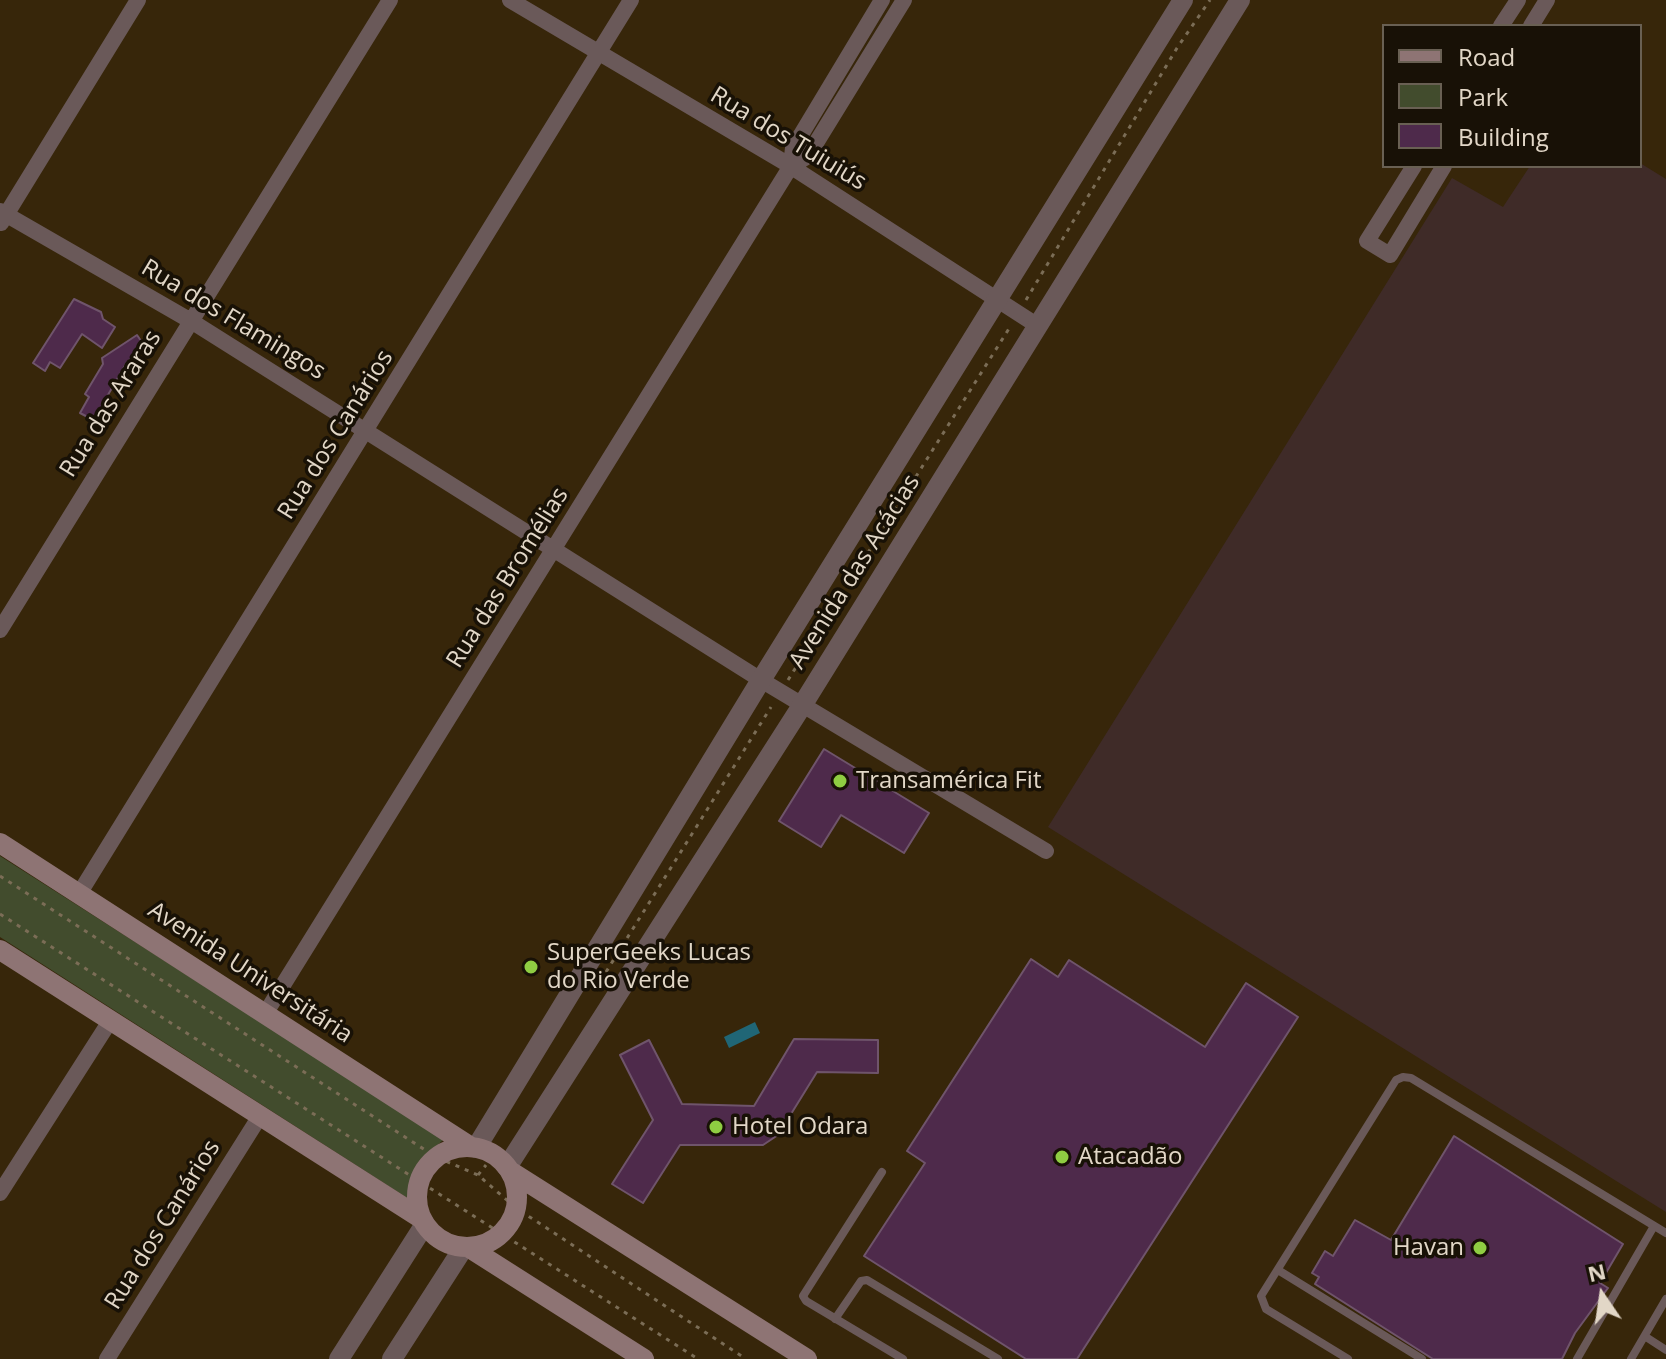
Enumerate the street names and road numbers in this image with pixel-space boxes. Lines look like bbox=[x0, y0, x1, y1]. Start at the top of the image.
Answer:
street label: Rua dos Tuiuiús bbox=[705, 81, 871, 197]
street label: Rua dos Flamingos bbox=[136, 254, 330, 386]
street label: Rua das Araras bbox=[54, 325, 168, 483]
street label: Rua dos Canários bbox=[272, 345, 400, 525]
street label: Avenida das Acácias bbox=[784, 470, 926, 674]
street label: Rua das Bromélias bbox=[441, 483, 575, 673]
street label: Avenida Universitária bbox=[142, 896, 358, 1050]
street label: Rua dos Canários bbox=[99, 1135, 227, 1315]

